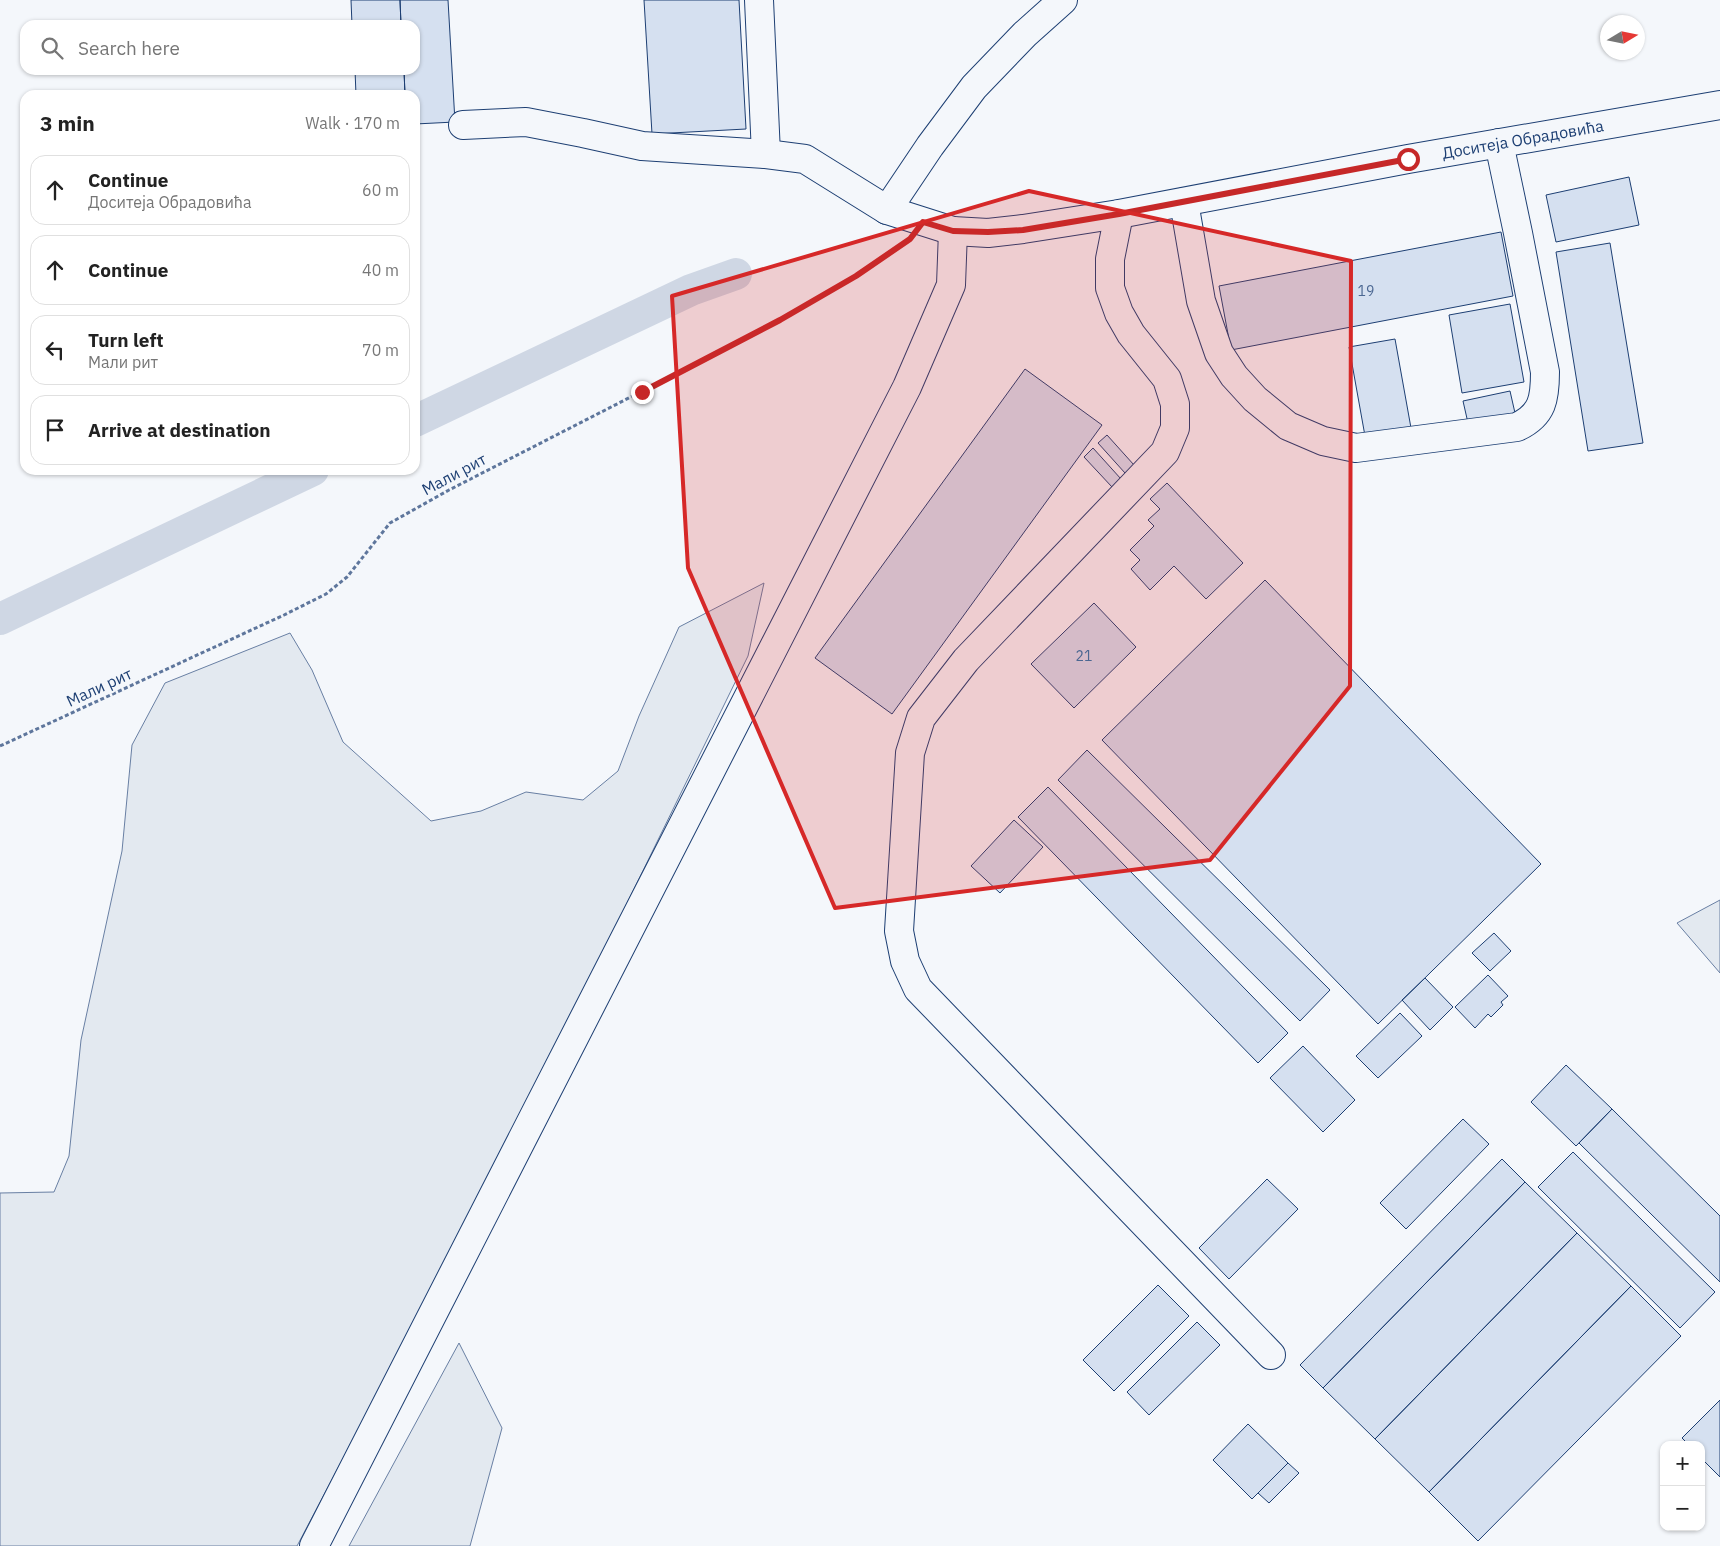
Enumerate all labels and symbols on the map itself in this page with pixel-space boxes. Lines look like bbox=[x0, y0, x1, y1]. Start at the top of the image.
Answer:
north arrow bbox=[1600, 15, 1645, 60]
street label: Доситеја Обрадовића bbox=[1440, 115, 1605, 163]
route start bbox=[1397, 148, 1420, 171]
house number: 19 bbox=[1358, 282, 1374, 300]
route end bbox=[631, 381, 654, 404]
street label: Мали рит bbox=[418, 448, 490, 499]
house number: 21 bbox=[1076, 647, 1092, 665]
street label: Мали рит bbox=[63, 663, 135, 711]

